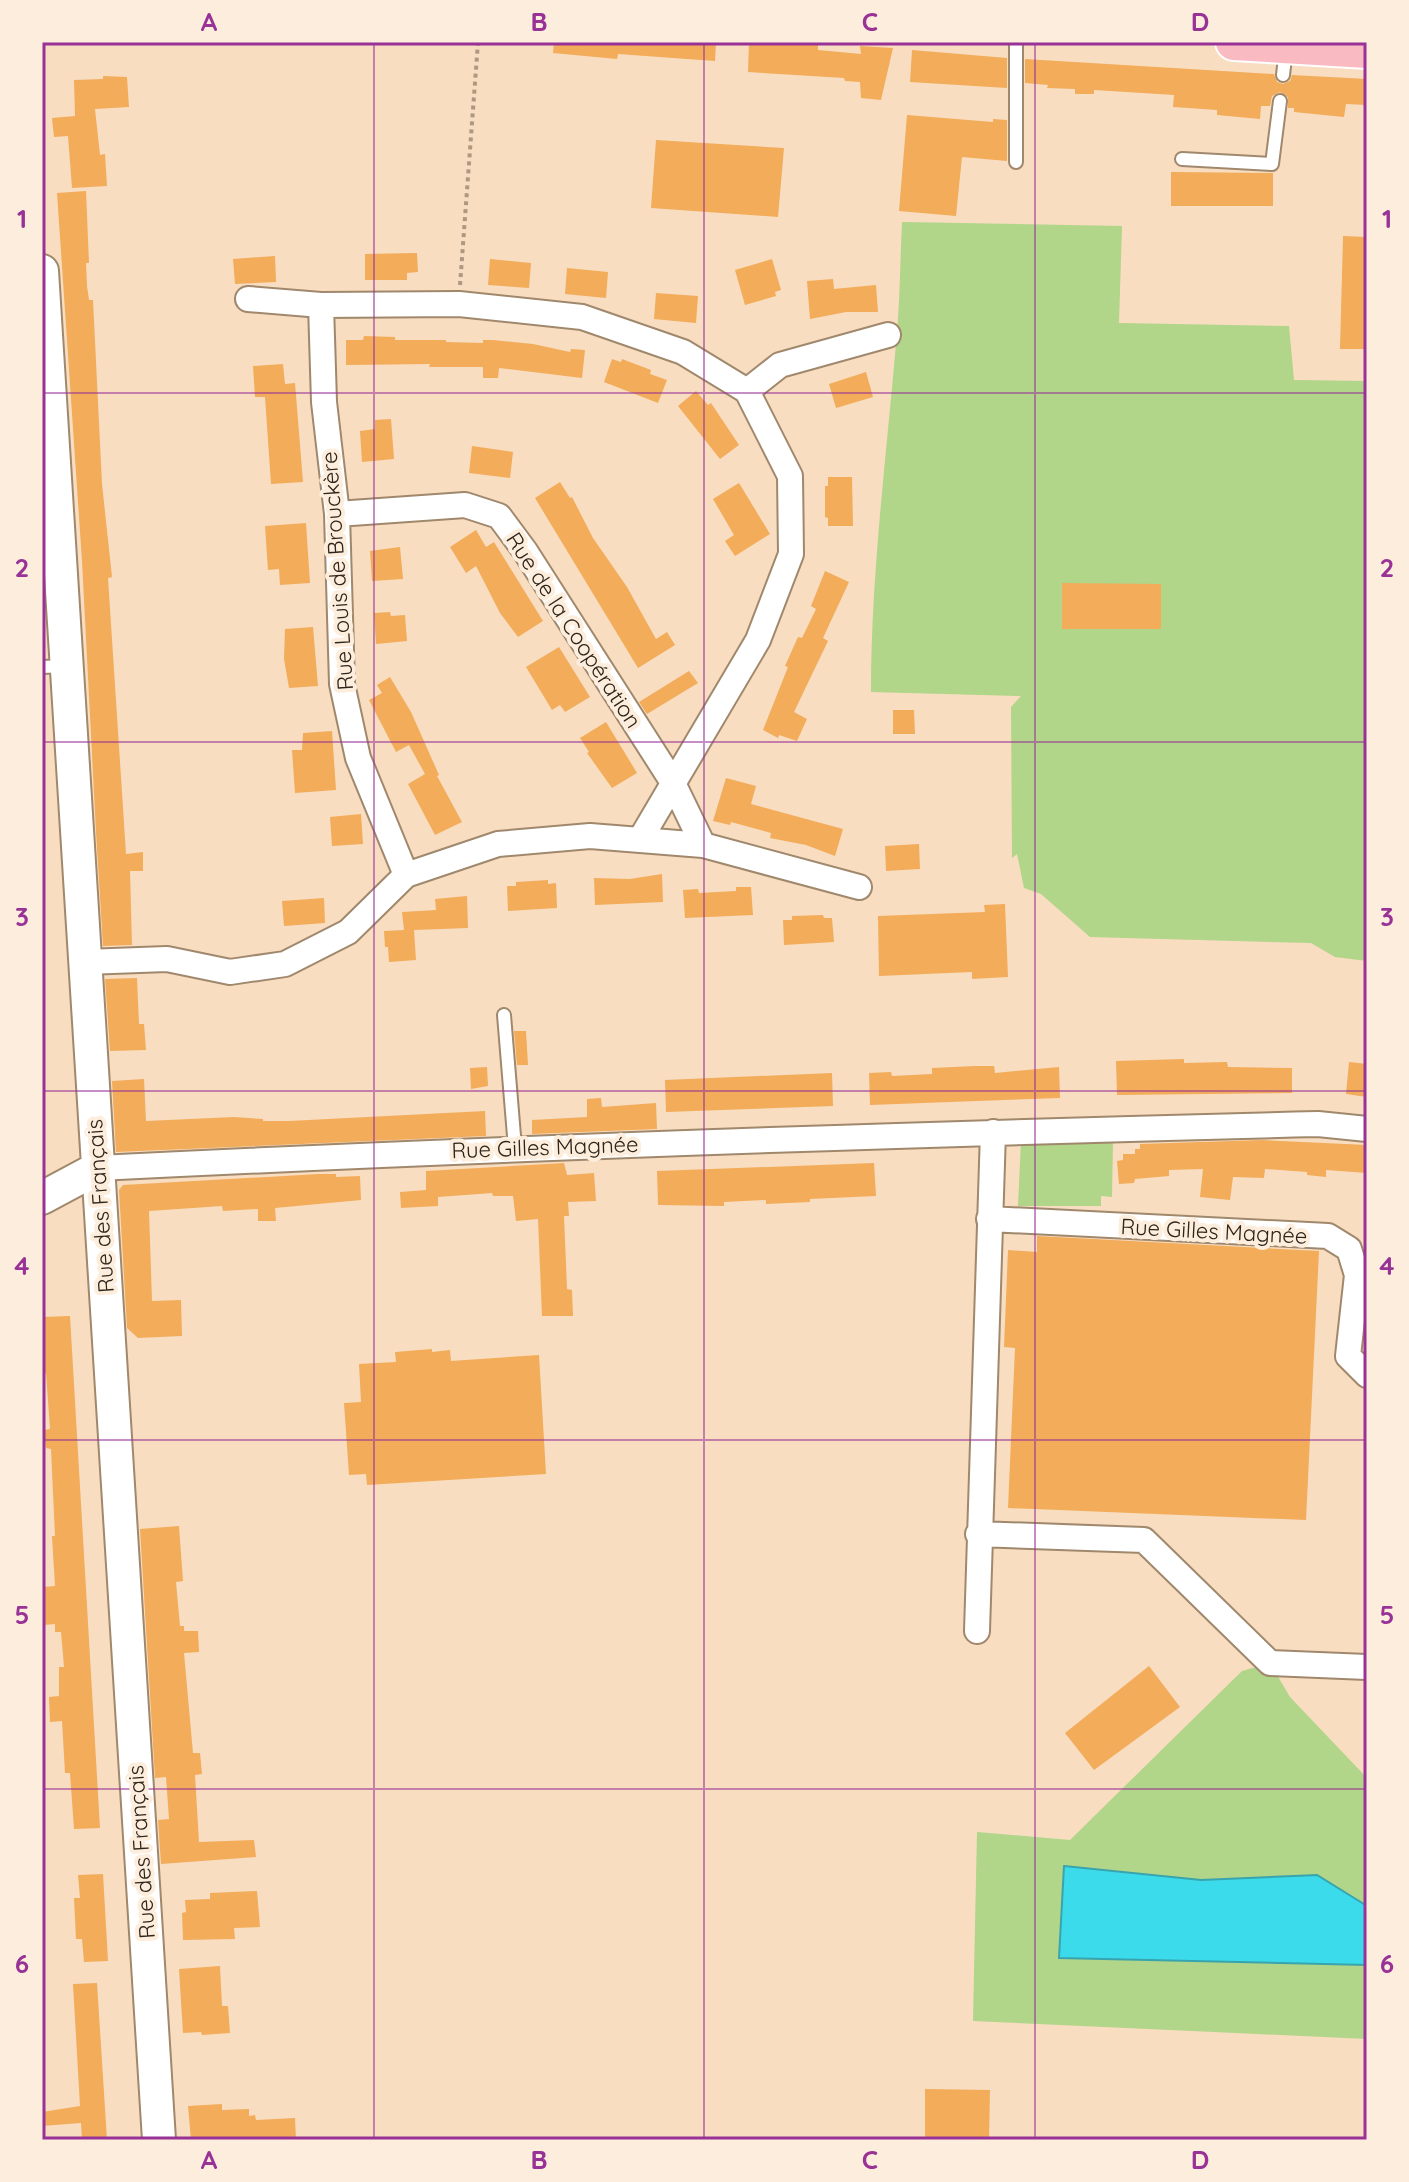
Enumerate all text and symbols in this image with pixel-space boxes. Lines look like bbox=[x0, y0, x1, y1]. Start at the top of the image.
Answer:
text: A bbox=[201, 5, 218, 38]
text: B bbox=[530, 5, 548, 38]
text: C bbox=[862, 5, 878, 38]
text: D bbox=[1191, 5, 1209, 38]
text: 1 bbox=[17, 202, 27, 235]
text: 1 bbox=[1382, 202, 1392, 235]
street label: Rue Louis de Brouckère bbox=[315, 451, 359, 691]
street label: Rue de la Coopération bbox=[500, 527, 648, 733]
text: 2 bbox=[15, 551, 29, 584]
text: 2 bbox=[1380, 551, 1394, 584]
text: 3 bbox=[15, 900, 29, 933]
text: 3 bbox=[1380, 900, 1394, 933]
street label: Rue des Français bbox=[80, 1118, 120, 1294]
street label: Rue Gilles Magnée bbox=[451, 1130, 639, 1164]
street label: Rue Gilles Magnée bbox=[1120, 1212, 1308, 1250]
text: 4 bbox=[14, 1249, 30, 1282]
text: 4 bbox=[1379, 1249, 1395, 1282]
text: 5 bbox=[15, 1598, 29, 1631]
text: 5 bbox=[1380, 1598, 1394, 1631]
street label: Rue des Français bbox=[121, 1764, 161, 1940]
text: 6 bbox=[15, 1947, 29, 1980]
text: 6 bbox=[1380, 1947, 1394, 1980]
text: A bbox=[201, 2143, 218, 2176]
text: B bbox=[530, 2143, 548, 2176]
text: C bbox=[862, 2143, 878, 2176]
text: D bbox=[1191, 2143, 1209, 2176]

